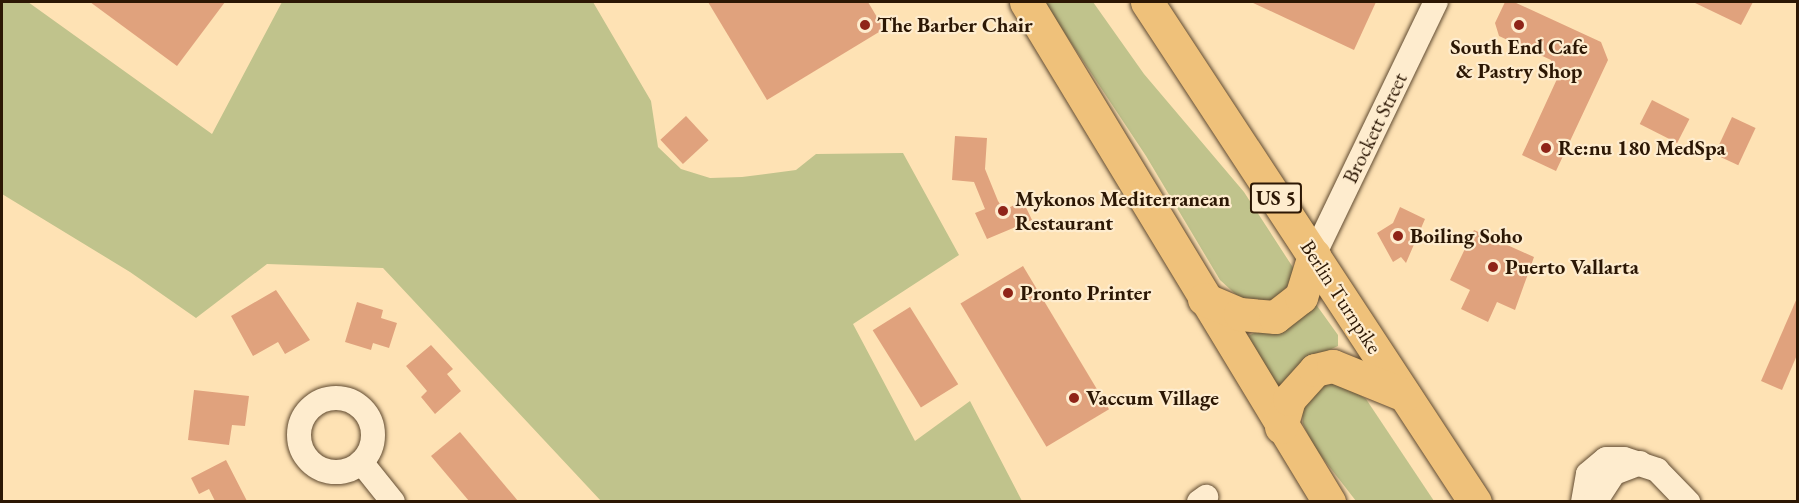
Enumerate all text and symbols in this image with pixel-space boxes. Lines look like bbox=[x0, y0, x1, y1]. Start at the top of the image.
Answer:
place label: The Barber Chair bbox=[877, 12, 1033, 38]
marker: The Barber Chair bbox=[858, 18, 872, 32]
marker: South End Cafe & Pastry Shop bbox=[1512, 18, 1526, 32]
place label: South End Cafe & Pastry Shop bbox=[1450, 34, 1588, 84]
street label: Brockett Street bbox=[1337, 69, 1413, 187]
place label: Re:nu 180 MedSpa bbox=[1558, 135, 1726, 161]
marker: Re:nu 180 MedSpa bbox=[1539, 141, 1553, 155]
road number: US 5 bbox=[1249, 181, 1303, 215]
place label: Mykonos Mediterranean Restaurant bbox=[1015, 186, 1230, 236]
marker: Mykonos Mediterranean Restaurant bbox=[996, 204, 1010, 218]
place label: Boiling Soho bbox=[1410, 223, 1523, 249]
marker: Boiling Soho bbox=[1391, 229, 1405, 243]
street label: Berlin Turnpike bbox=[1295, 235, 1387, 359]
place label: Puerto Vallarta bbox=[1505, 254, 1639, 280]
marker: Puerto Vallarta bbox=[1486, 260, 1500, 274]
place label: Pronto Printer bbox=[1020, 280, 1151, 306]
marker: Pronto Printer bbox=[1001, 286, 1015, 300]
place label: Vaccum Village bbox=[1086, 385, 1219, 411]
marker: Vaccum Village bbox=[1067, 391, 1081, 405]

